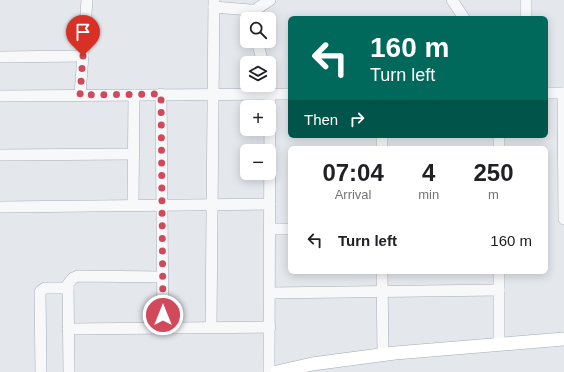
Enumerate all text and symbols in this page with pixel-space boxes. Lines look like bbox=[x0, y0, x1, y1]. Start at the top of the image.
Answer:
map controls bbox=[240, 12, 276, 180]
button: search bbox=[240, 12, 276, 48]
pin bbox=[66, 15, 100, 56]
icon: arrive bbox=[72, 21, 94, 43]
icon: left bbox=[304, 32, 356, 84]
text: 160 m bbox=[370, 32, 449, 63]
button: layers bbox=[240, 56, 276, 92]
text: Turn left bbox=[370, 65, 435, 85]
button: + bbox=[240, 100, 276, 136]
icon: right bbox=[346, 108, 368, 130]
text: Then bbox=[304, 111, 338, 128]
button: − bbox=[240, 144, 276, 180]
text: 07:04 bbox=[322, 159, 384, 186]
text: 4 bbox=[422, 159, 435, 186]
text: 250 bbox=[474, 159, 514, 186]
text: Arrival bbox=[335, 187, 372, 202]
text: min bbox=[418, 187, 439, 202]
text: m bbox=[488, 187, 499, 202]
icon: left bbox=[304, 229, 326, 251]
text: Turn left bbox=[338, 232, 397, 249]
text: 160 m bbox=[490, 232, 532, 249]
position arrow bbox=[142, 294, 184, 336]

